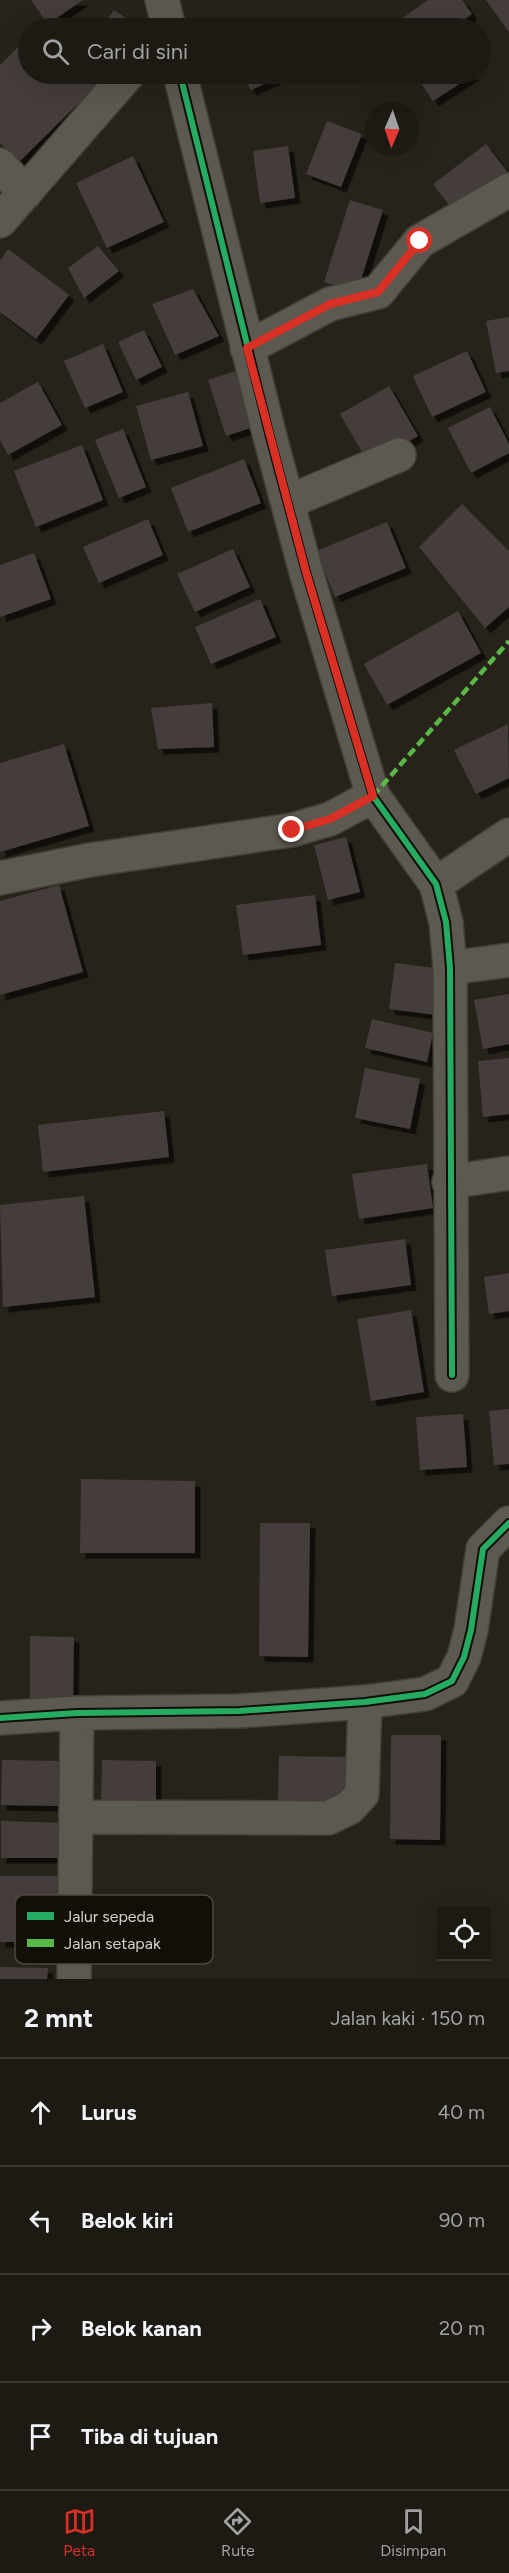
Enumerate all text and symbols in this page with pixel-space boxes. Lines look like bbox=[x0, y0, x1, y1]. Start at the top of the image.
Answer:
search box bbox=[18, 18, 491, 84]
icon: search bbox=[39, 35, 72, 68]
text: Cari di sini bbox=[87, 38, 188, 65]
north arrow bbox=[365, 102, 419, 156]
route start bbox=[406, 227, 432, 253]
route end bbox=[278, 816, 304, 842]
legend bbox=[15, 1895, 213, 1964]
text: Jalur sepeda bbox=[64, 1907, 154, 1926]
map controls bbox=[437, 1907, 491, 1961]
button: locate bbox=[437, 1907, 491, 1961]
text: Jalan setapak bbox=[64, 1934, 161, 1953]
text: 2 mnt bbox=[24, 2002, 93, 2034]
text: Jalan kaki · 150 m bbox=[330, 2006, 485, 2030]
icon: ahead bbox=[24, 2096, 57, 2129]
text: Lurus bbox=[81, 2099, 136, 2126]
text: 40 m bbox=[438, 2100, 485, 2124]
icon: left bbox=[24, 2204, 57, 2237]
text: Belok kiri bbox=[81, 2207, 174, 2234]
text: 90 m bbox=[439, 2208, 485, 2232]
icon: right bbox=[24, 2312, 57, 2345]
text: Belok kanan bbox=[81, 2315, 202, 2342]
text: 20 m bbox=[439, 2316, 485, 2340]
icon: arrive bbox=[24, 2420, 57, 2453]
text: Tiba di tujuan bbox=[81, 2423, 218, 2450]
tab: Peta bbox=[63, 2505, 96, 2560]
tab: Rute bbox=[221, 2505, 255, 2560]
tab: Disimpan bbox=[380, 2505, 446, 2560]

